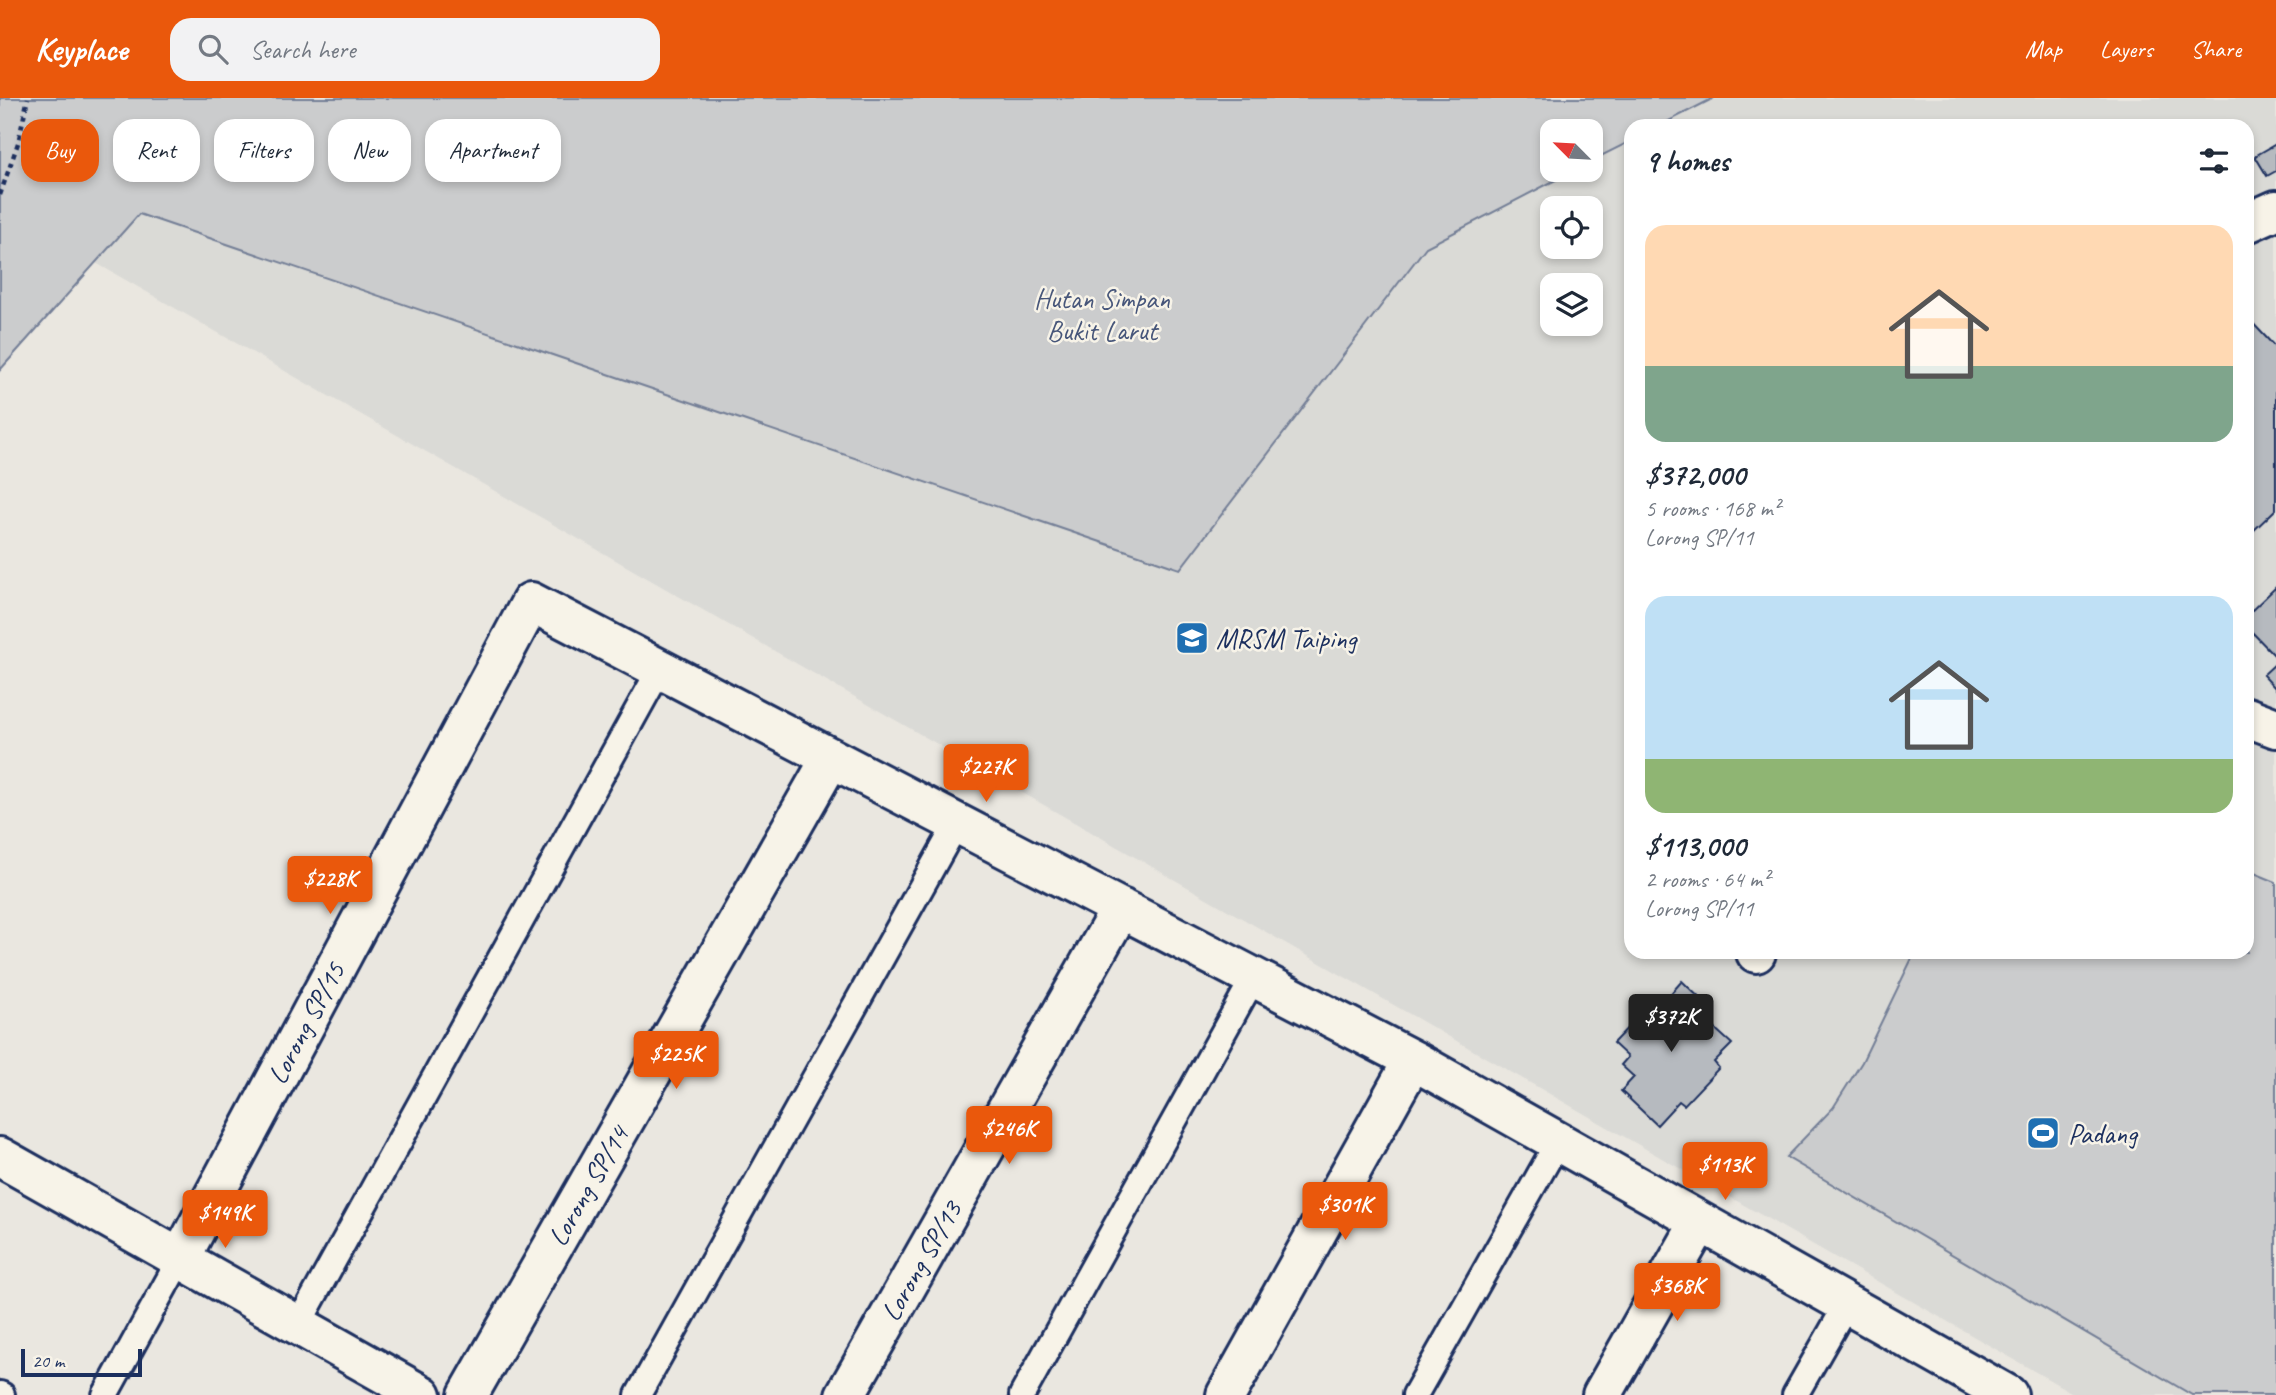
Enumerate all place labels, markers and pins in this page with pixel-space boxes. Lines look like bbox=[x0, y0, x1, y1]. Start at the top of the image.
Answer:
school or university icon: MRSM Taiping bbox=[1173, 619, 1211, 657]
place label: MRSM Taiping bbox=[1216, 621, 1359, 656]
pin: $227K bbox=[937, 744, 1035, 804]
pin: $228K bbox=[281, 856, 379, 916]
pin: $372K bbox=[1622, 995, 1720, 1054]
pin: $225K bbox=[627, 1032, 725, 1091]
pin: $246K bbox=[960, 1107, 1058, 1166]
sports icon: Padang bbox=[2024, 1114, 2062, 1152]
place label: Padang bbox=[2068, 1116, 2139, 1151]
pin: $113K bbox=[1676, 1142, 1774, 1202]
pin: $301K bbox=[1296, 1182, 1394, 1242]
pin: $149K bbox=[176, 1190, 274, 1250]
pin: $368K bbox=[1628, 1264, 1726, 1323]

